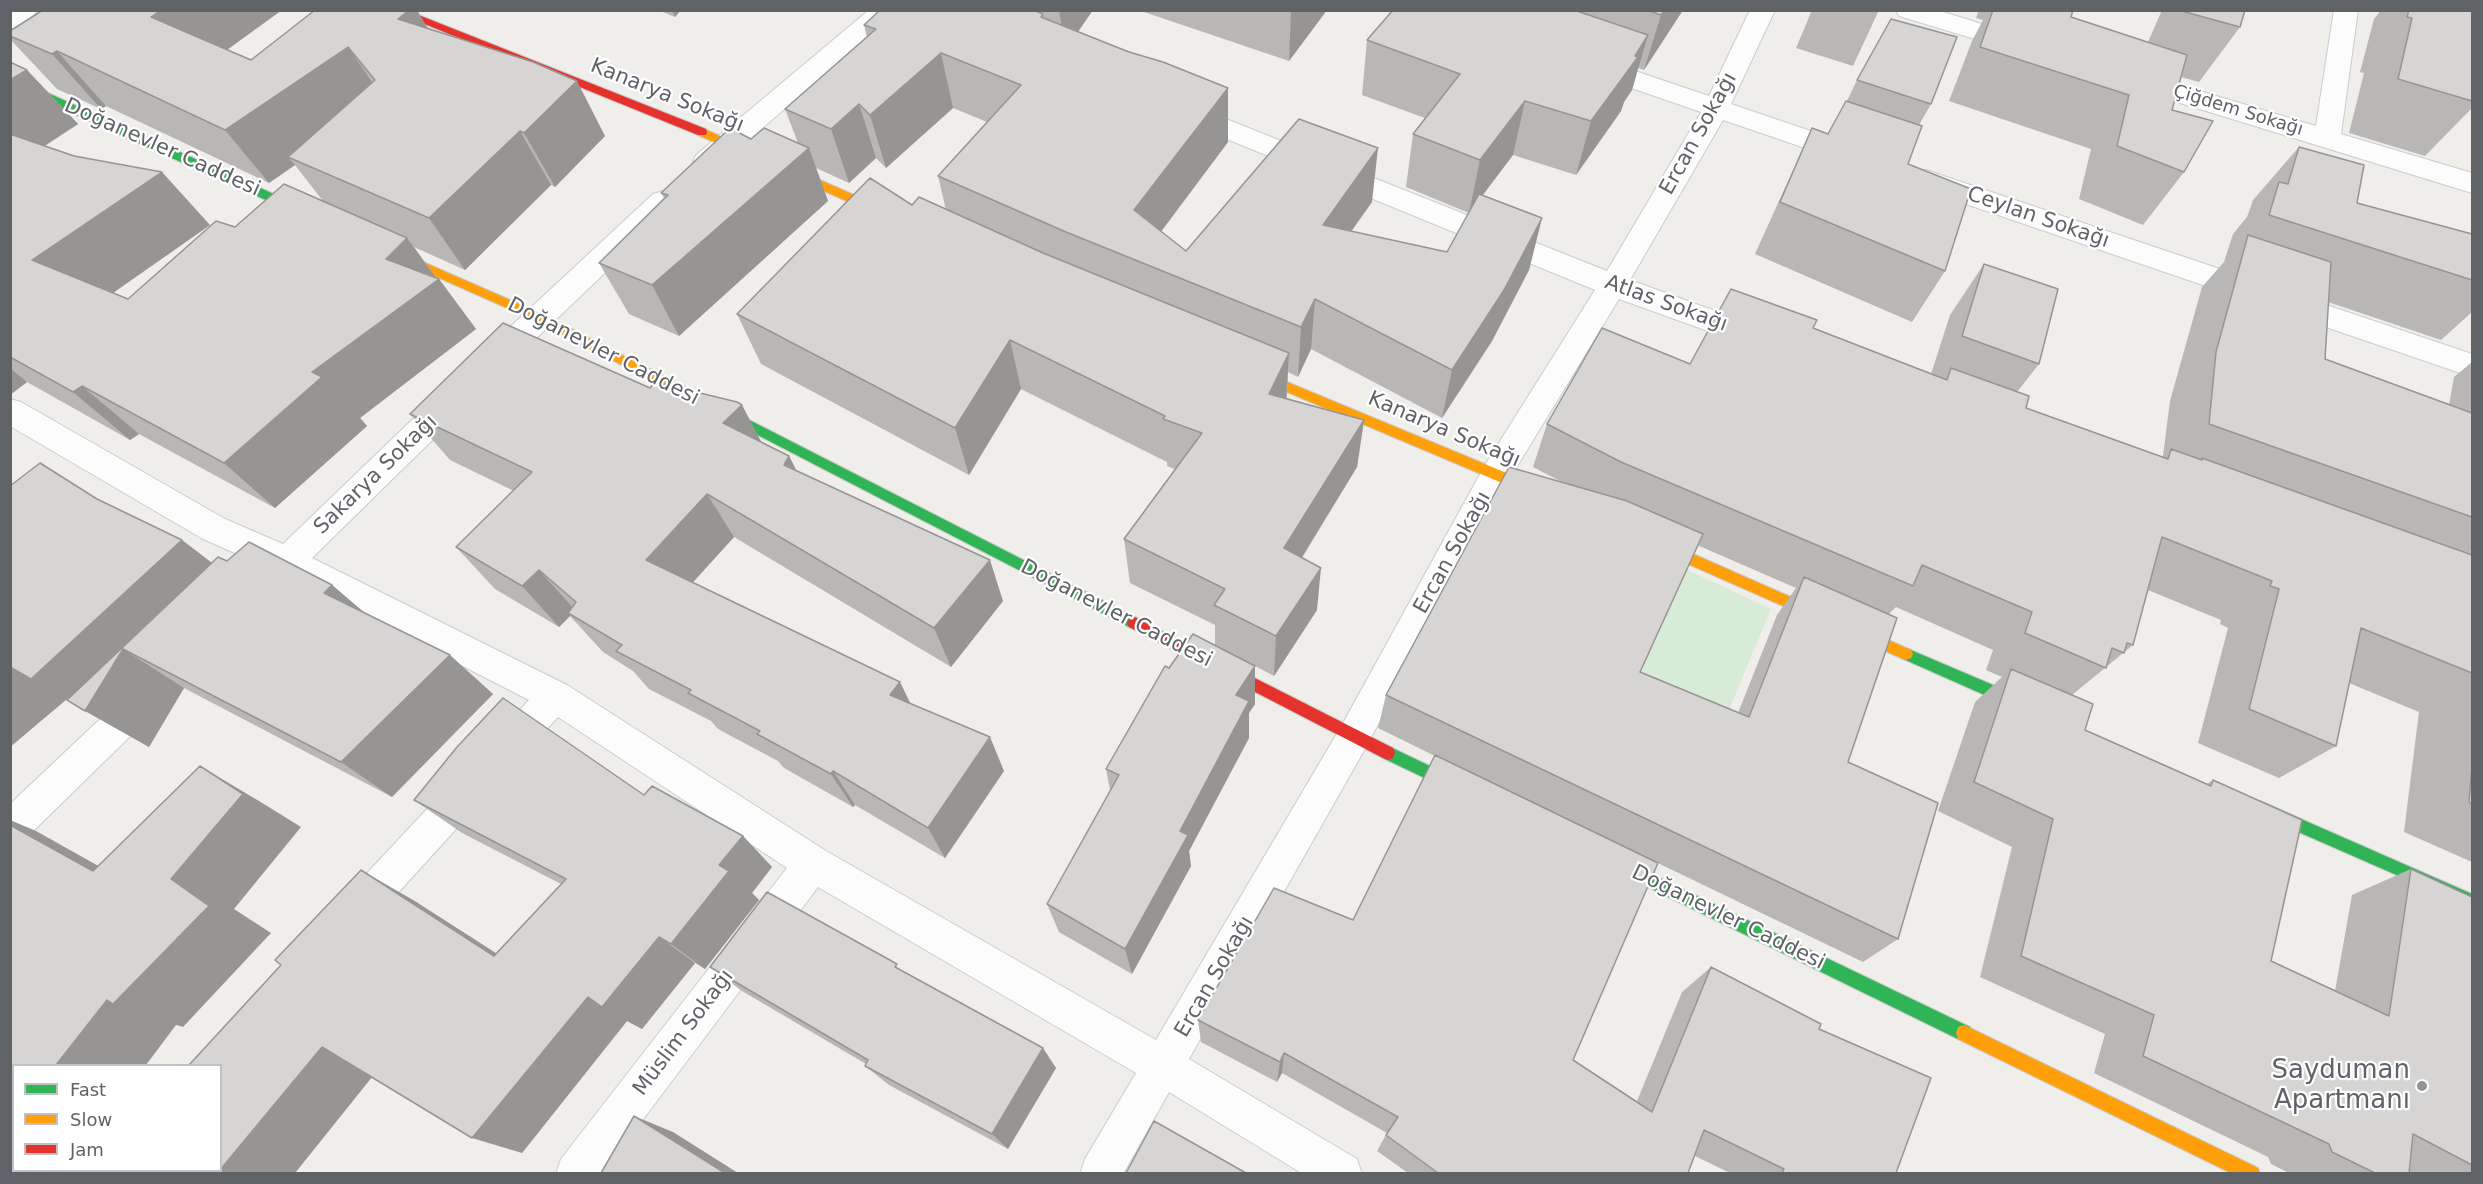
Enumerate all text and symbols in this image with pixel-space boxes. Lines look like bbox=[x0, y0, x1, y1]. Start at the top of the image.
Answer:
street label: Kanarya Sokağı bbox=[587, 54, 747, 138]
street label: Ercan Sokağı bbox=[1655, 68, 1743, 200]
street label: Çiğdem Sokağı bbox=[2170, 81, 2306, 141]
street label: Doğanevler Caddesi bbox=[60, 93, 264, 203]
street label: Ceylan Sokağı bbox=[1964, 182, 2112, 254]
street label: Atlas Sokağı bbox=[1601, 270, 1731, 338]
street label: Doğanevler Caddesi bbox=[503, 293, 703, 411]
street label: Kanarya Sokağı bbox=[1364, 387, 1524, 473]
street label: Sakarya Sokağı bbox=[309, 410, 443, 540]
street label: Ercan Sokağı bbox=[1409, 487, 1497, 619]
street label: Doğanevler Caddesi bbox=[1016, 555, 1216, 673]
street label: Doğanevler Caddesi bbox=[1627, 860, 1829, 976]
street label: Ercan Sokağı bbox=[1170, 912, 1260, 1042]
street label: Müslim Sokağı bbox=[628, 965, 740, 1101]
place label: Sayduman Apartmanı bbox=[2271, 1055, 2410, 1116]
legend bbox=[12, 1064, 222, 1172]
text: Fast bbox=[70, 1079, 106, 1100]
marker: Sayduman Apartmanı bbox=[2415, 1079, 2429, 1093]
text: Slow bbox=[70, 1109, 112, 1130]
text: Jam bbox=[70, 1139, 104, 1160]

